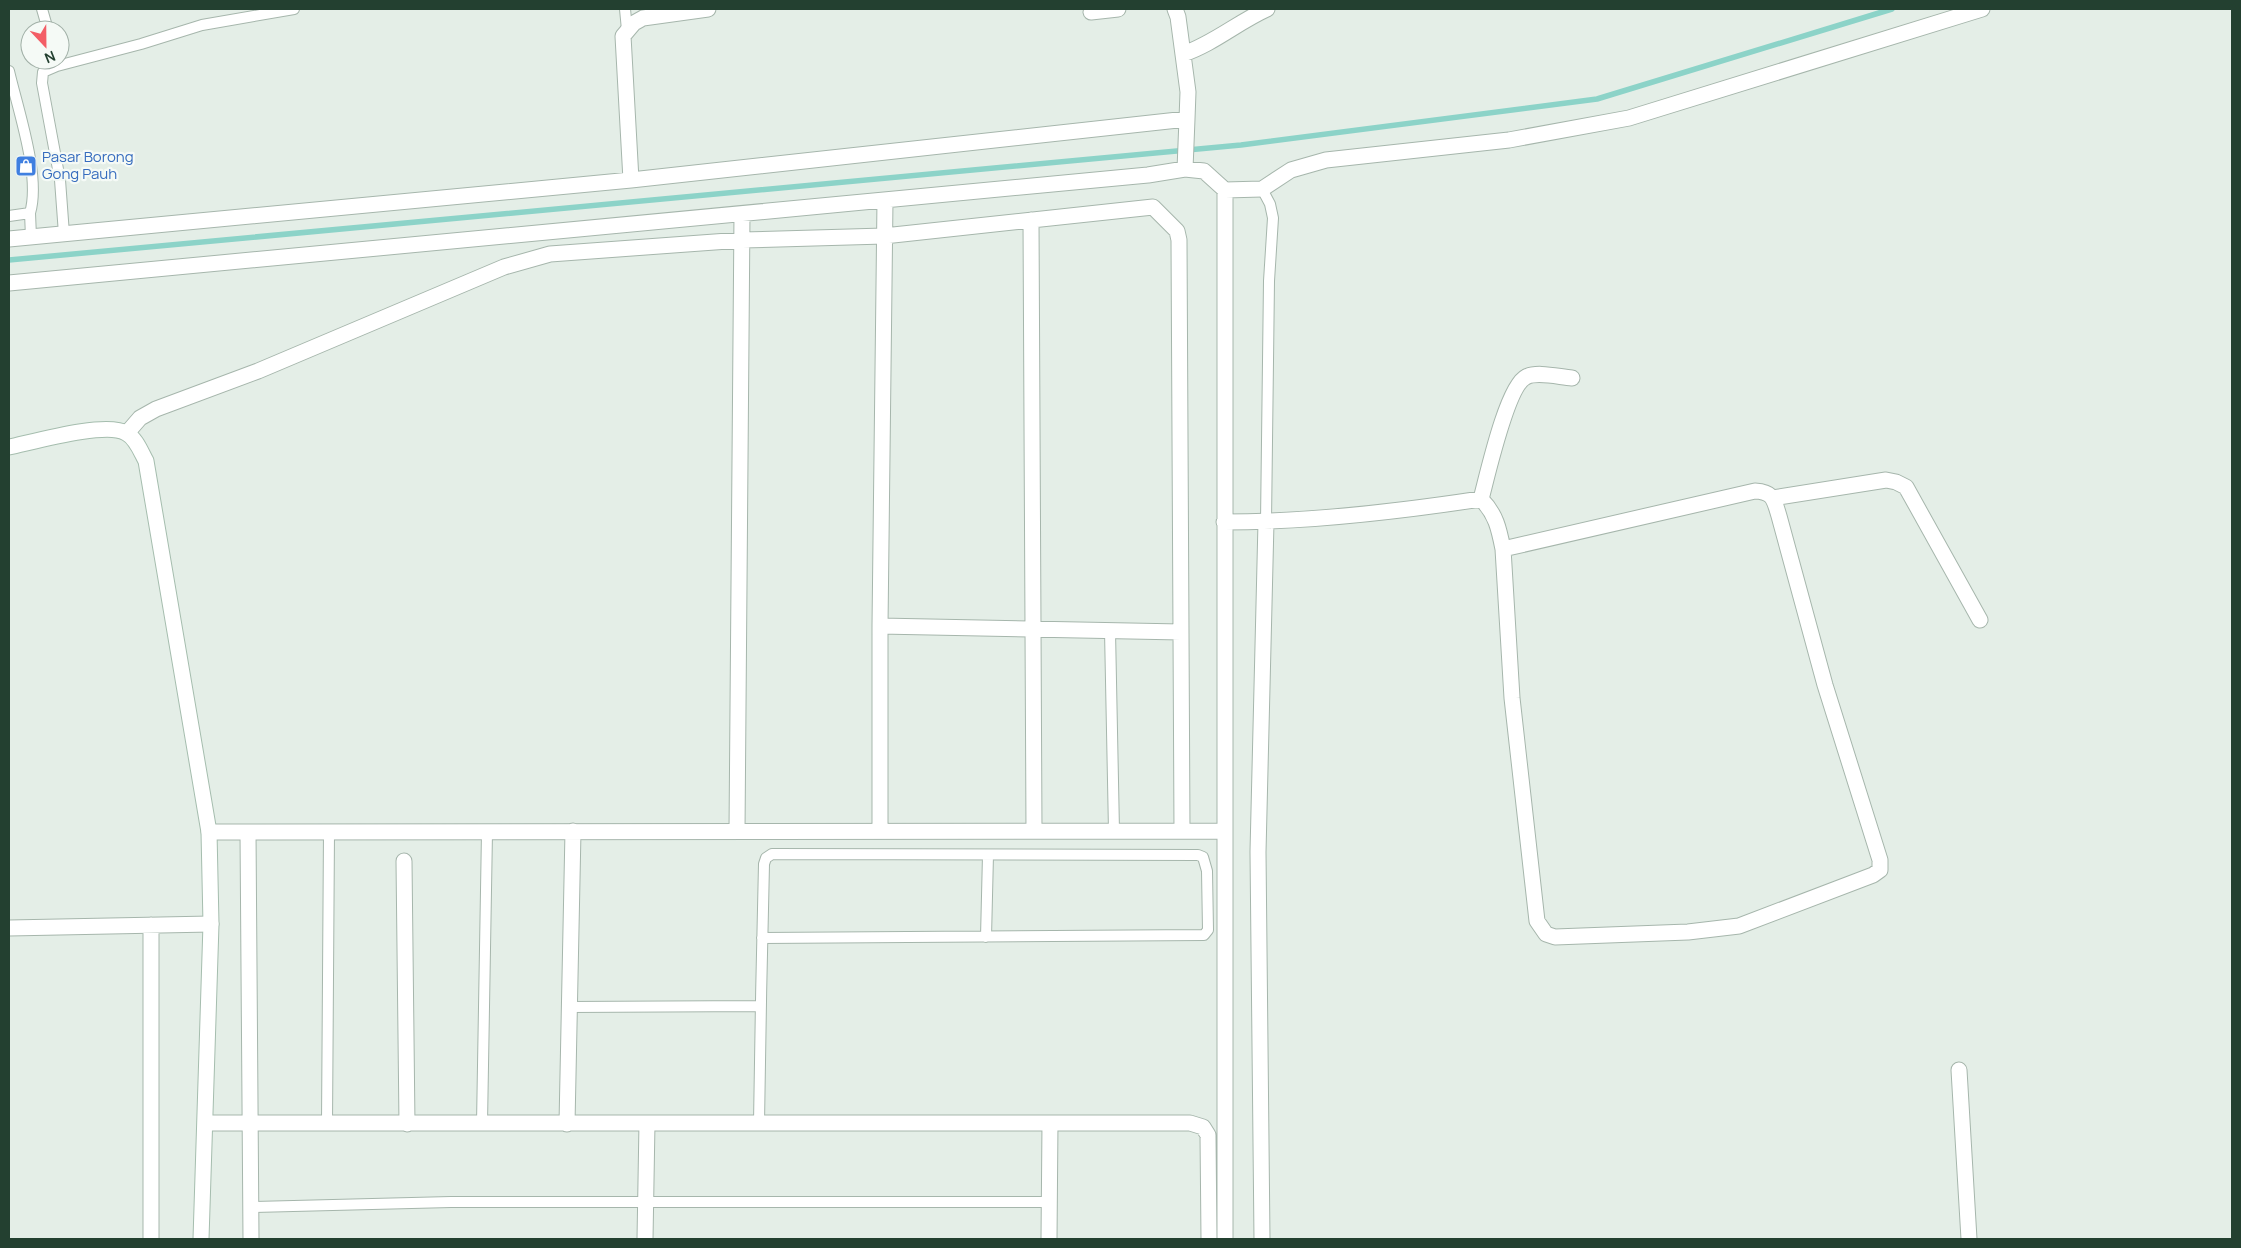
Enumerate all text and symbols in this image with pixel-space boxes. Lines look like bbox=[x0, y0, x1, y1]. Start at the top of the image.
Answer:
north arrow bbox=[20, 20, 70, 70]
text: N bbox=[42, 47, 58, 68]
place label: Pasar Borong Gong Pauh bbox=[42, 146, 134, 184]
shop icon: Pasar Borong Gong Pauh bbox=[14, 154, 38, 178]

